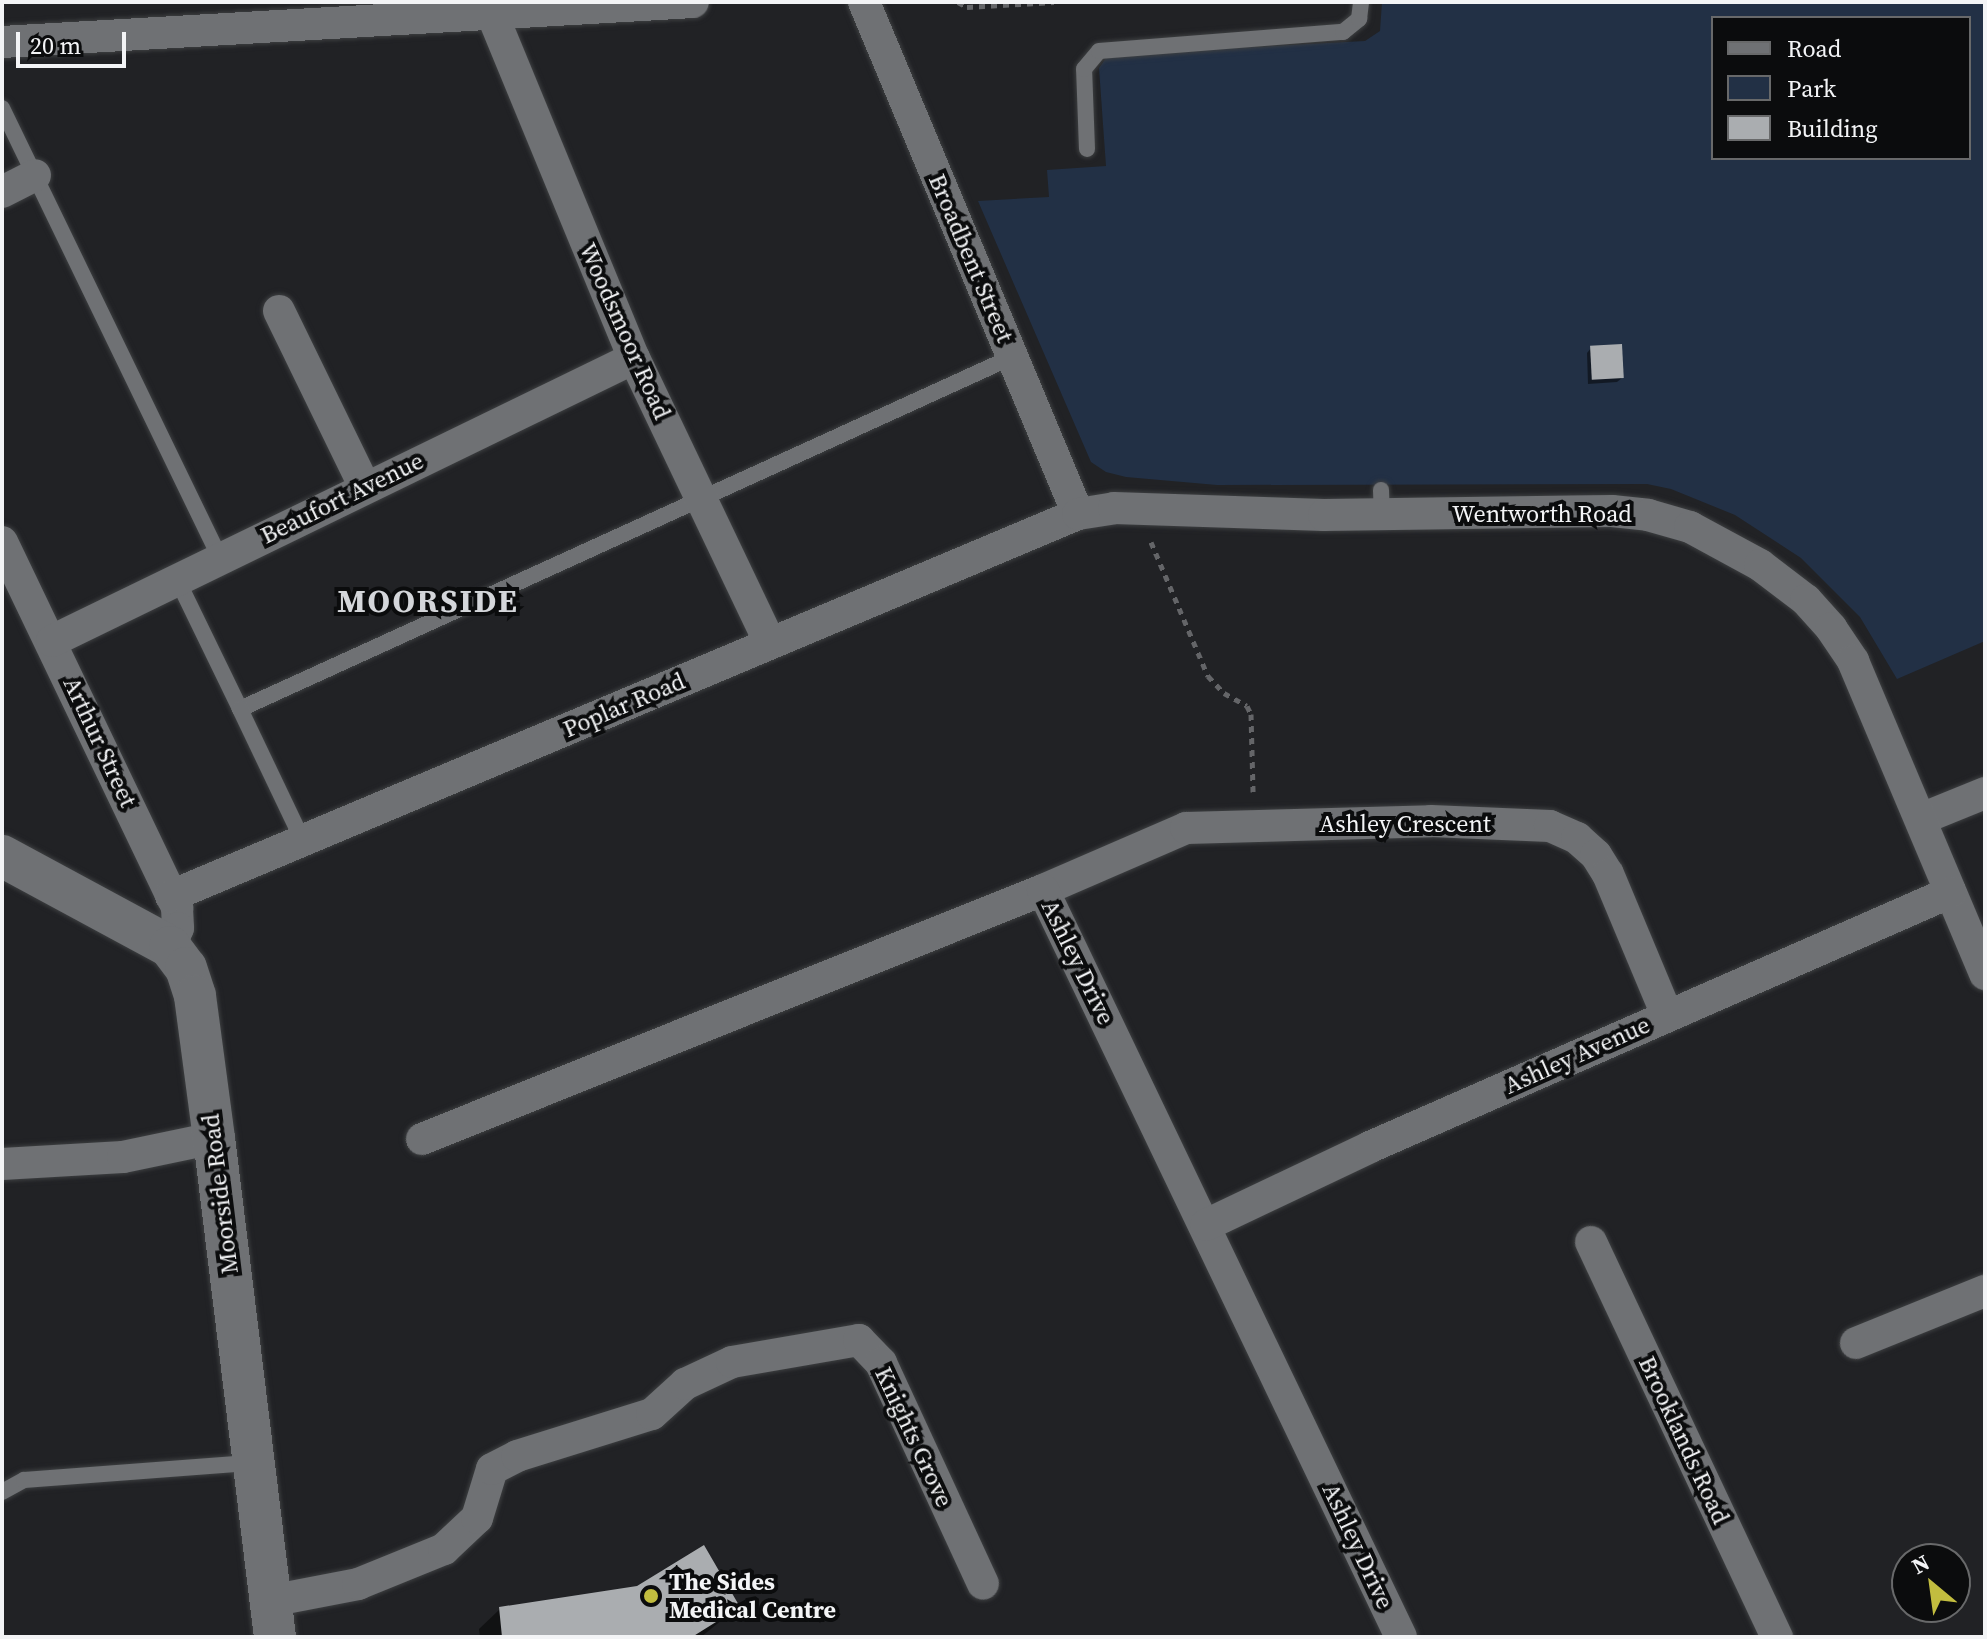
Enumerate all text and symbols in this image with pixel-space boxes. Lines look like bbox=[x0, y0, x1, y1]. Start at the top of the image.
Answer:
scale bar bbox=[20, 16, 130, 66]
legend bbox=[1711, 16, 1971, 160]
text: 20 m bbox=[30, 29, 81, 62]
text: Road bbox=[1787, 32, 1841, 65]
text: Park bbox=[1787, 72, 1836, 105]
text: Building bbox=[1787, 112, 1878, 145]
street label: Broadbent Street bbox=[923, 170, 1019, 346]
street label: Woodsmoor Road bbox=[573, 238, 677, 424]
street label: Beaufort Avenue bbox=[256, 446, 428, 550]
street label: Wentworth Road bbox=[1452, 500, 1632, 528]
district label: MOORSIDE bbox=[337, 582, 519, 620]
street label: Poplar Road bbox=[559, 666, 689, 744]
street label: Arthur Street bbox=[57, 672, 143, 812]
street label: Ashley Crescent bbox=[1319, 810, 1491, 838]
street label: Ashley Drive bbox=[1035, 895, 1121, 1029]
street label: Ashley Avenue bbox=[1500, 1010, 1654, 1100]
street label: Moorside Road bbox=[196, 1112, 244, 1276]
street label: Brooklands Road bbox=[1633, 1352, 1735, 1528]
street label: Knights Grove bbox=[869, 1362, 959, 1512]
street label: Ashley Drive bbox=[1316, 1479, 1400, 1613]
north arrow bbox=[1891, 1543, 1971, 1623]
text: N bbox=[1906, 1547, 1935, 1581]
place label: The Sides Medical Centre bbox=[669, 1568, 836, 1624]
marker: The Sides Medical Centre bbox=[640, 1585, 662, 1607]

